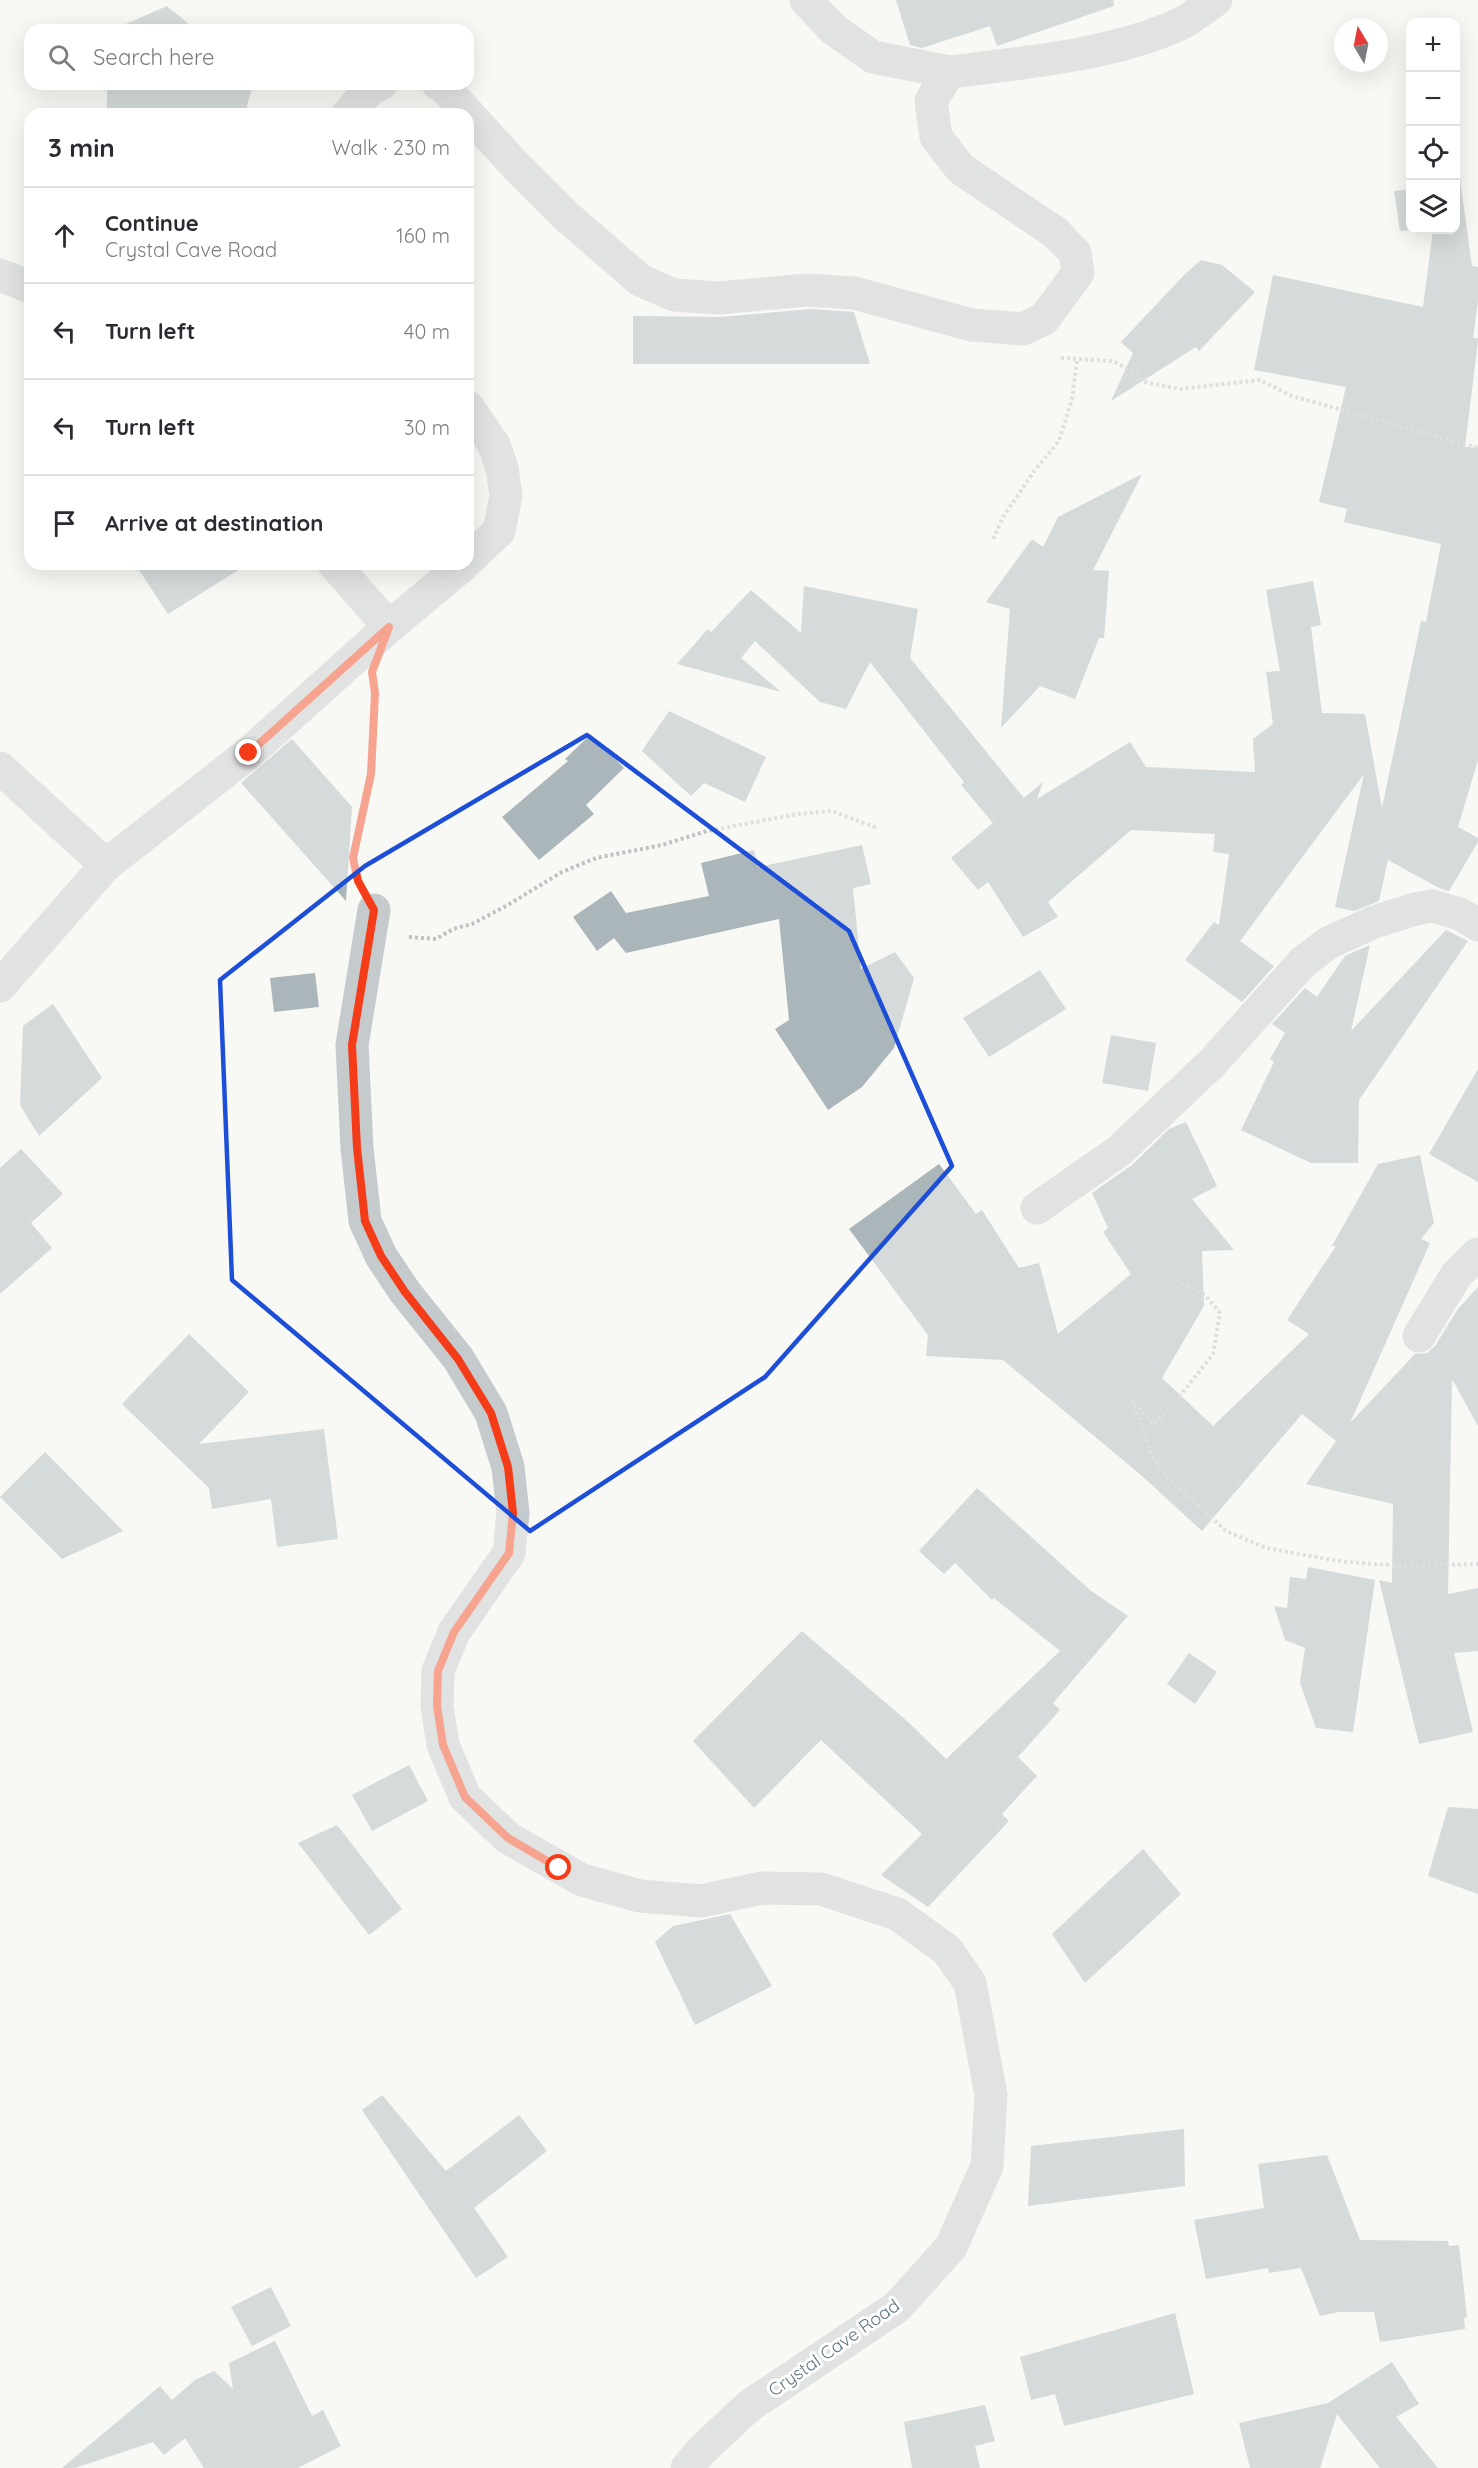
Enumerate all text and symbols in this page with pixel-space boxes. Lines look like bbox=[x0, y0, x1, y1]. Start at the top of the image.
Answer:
north arrow bbox=[1334, 18, 1388, 72]
map controls bbox=[1406, 18, 1460, 234]
button: + bbox=[1406, 18, 1460, 72]
search box bbox=[24, 24, 474, 90]
icon: search bbox=[45, 41, 78, 74]
text: Search here bbox=[93, 43, 214, 71]
button: − bbox=[1406, 72, 1460, 126]
button: locate bbox=[1406, 126, 1460, 180]
text: 3 min bbox=[48, 131, 115, 164]
text: Walk · 230 m bbox=[331, 135, 450, 160]
button: layers bbox=[1406, 180, 1460, 234]
text: Continue bbox=[105, 209, 199, 237]
icon: ahead bbox=[48, 219, 81, 252]
text: 160 m bbox=[396, 223, 450, 248]
text: Crystal Cave Road bbox=[105, 237, 277, 262]
icon: left bbox=[48, 315, 81, 348]
text: Turn left bbox=[105, 317, 195, 345]
text: 40 m bbox=[404, 319, 450, 344]
icon: left bbox=[48, 411, 81, 444]
text: Turn left bbox=[105, 413, 195, 441]
text: 30 m bbox=[404, 415, 450, 440]
icon: arrive bbox=[48, 507, 81, 540]
text: Arrive at destination bbox=[105, 509, 323, 537]
route end bbox=[235, 739, 261, 765]
route start bbox=[545, 1854, 571, 1880]
street label: Crystal Cave Road bbox=[764, 2294, 904, 2401]

